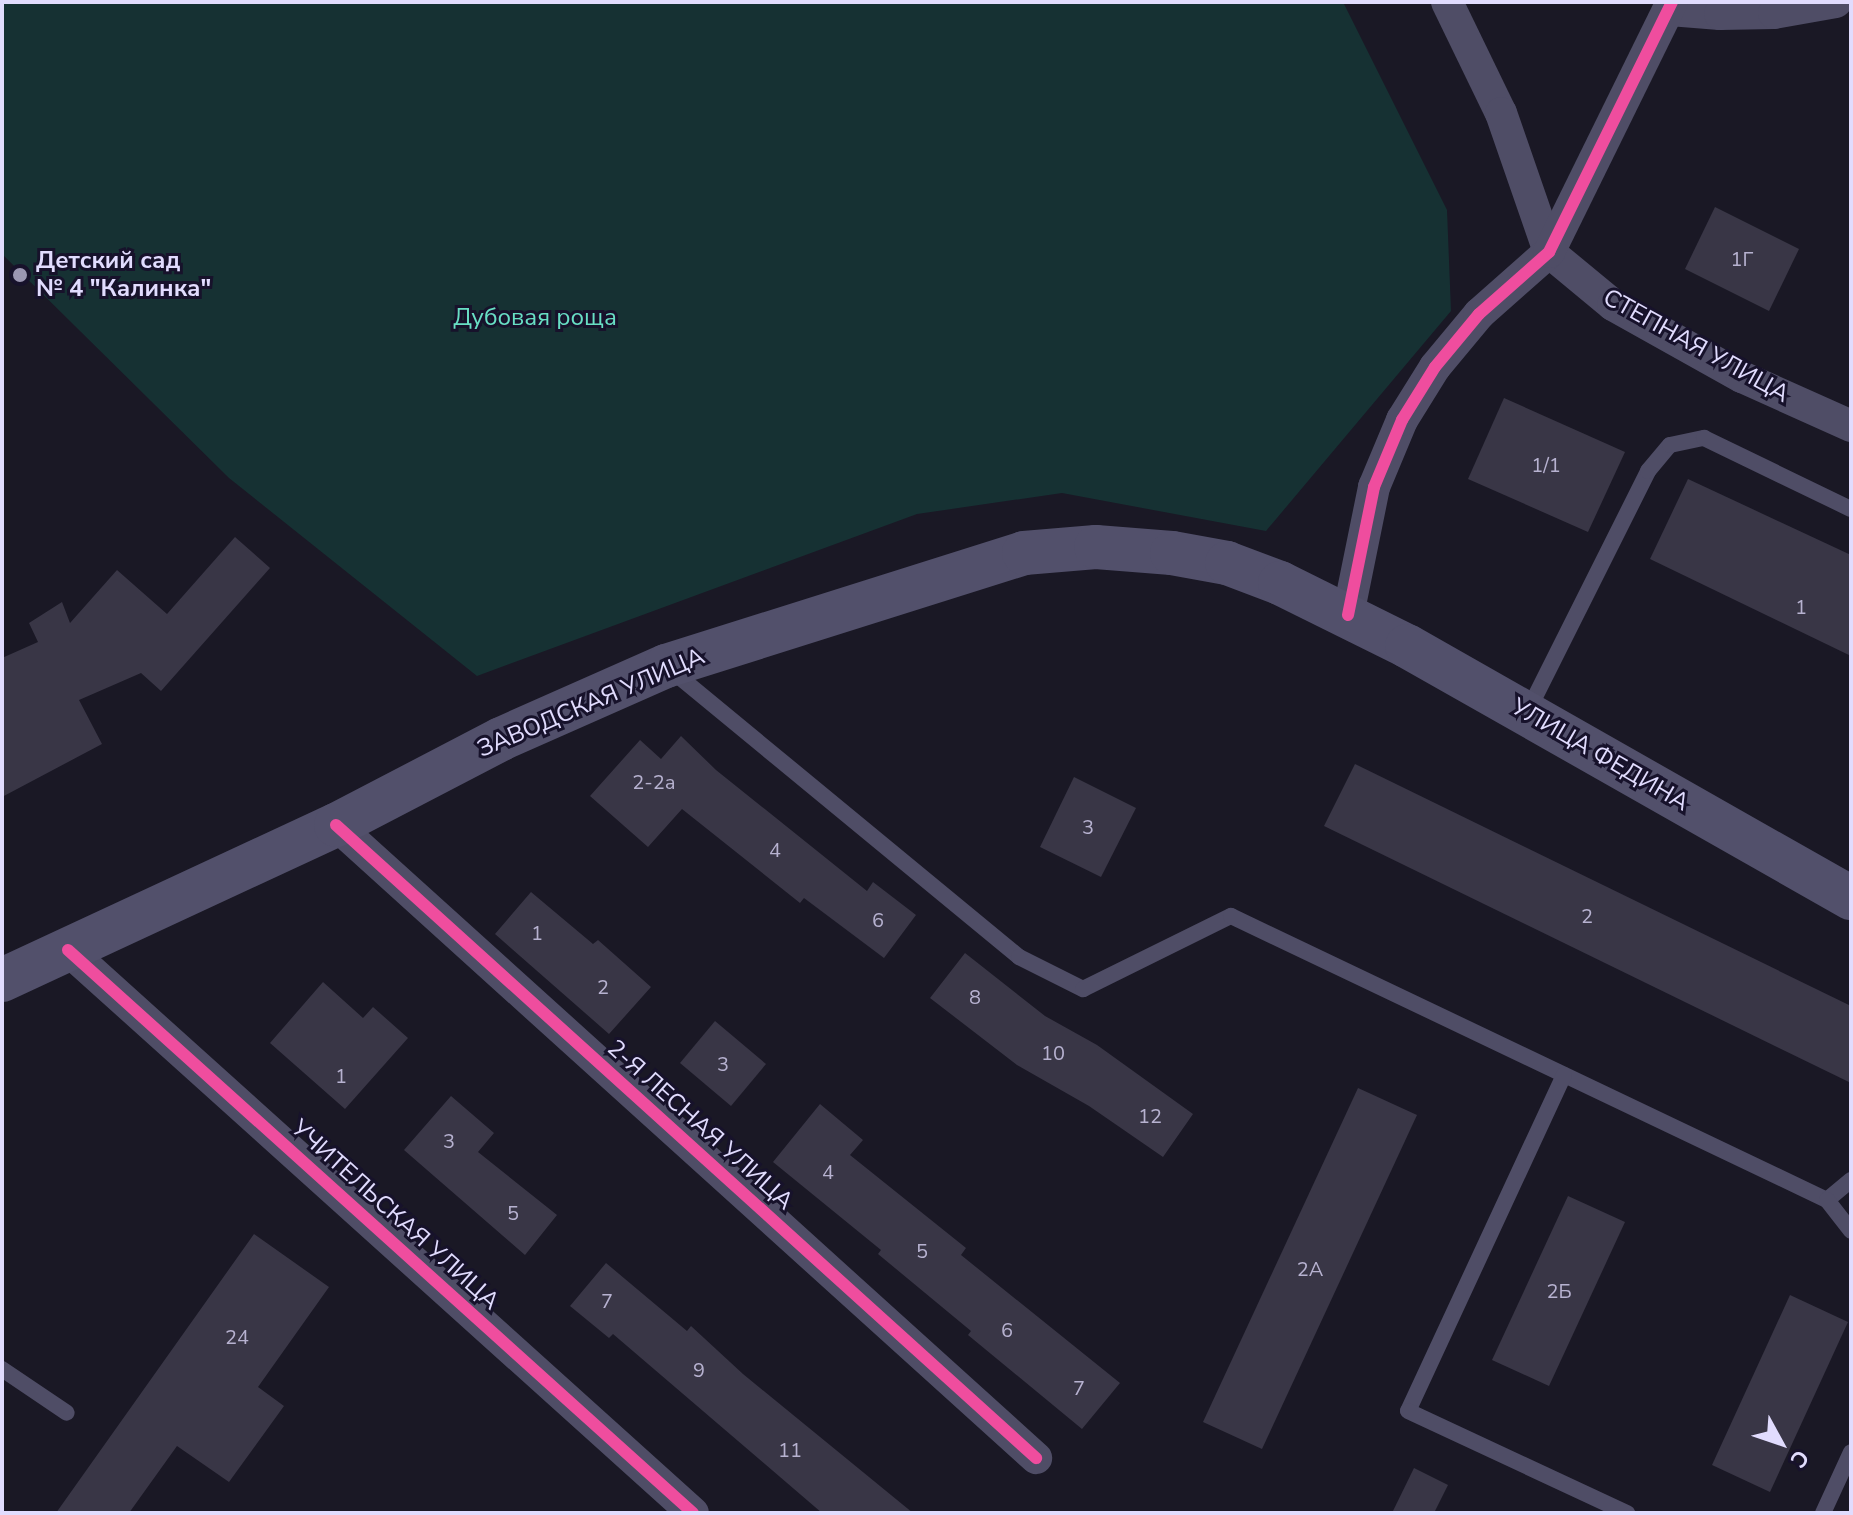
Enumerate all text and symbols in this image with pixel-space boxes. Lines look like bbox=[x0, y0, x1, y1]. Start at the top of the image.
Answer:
place label: Детский сад № 4 "Калинка" bbox=[36, 247, 211, 303]
house number: 1Г bbox=[1731, 247, 1753, 271]
marker: Детский сад № 4 "Калинка" bbox=[11, 266, 29, 284]
street label: СТЕПНАЯ УЛИЦА bbox=[1598, 283, 1794, 409]
park label: Дубовая роща bbox=[453, 304, 617, 332]
house number: 1/1 bbox=[1531, 453, 1561, 477]
house number: 1 bbox=[1795, 595, 1807, 619]
street label: ЗАВОДСКАЯ УЛИЦА bbox=[473, 642, 709, 764]
street label: УЛИЦА ФЕДИНА bbox=[1506, 693, 1694, 817]
house number: 2-2а bbox=[632, 770, 676, 794]
house number: 3 bbox=[1082, 815, 1094, 839]
house number: 4 bbox=[769, 838, 781, 862]
house number: 2 bbox=[1581, 904, 1593, 928]
house number: 6 bbox=[872, 908, 884, 932]
house number: 1 bbox=[531, 921, 543, 945]
house number: 2 bbox=[597, 975, 609, 999]
house number: 8 bbox=[969, 985, 981, 1009]
street label: 2-Я ЛЕСНАЯ УЛИЦА bbox=[601, 1034, 799, 1216]
house number: 10 bbox=[1041, 1041, 1065, 1065]
house number: 3 bbox=[717, 1052, 729, 1076]
house number: 1 bbox=[335, 1064, 347, 1088]
house number: 12 bbox=[1138, 1104, 1162, 1128]
street label: УЧИТЕЛЬСКАЯ УЛИЦА bbox=[285, 1114, 505, 1316]
house number: 3 bbox=[443, 1129, 455, 1153]
house number: 4 bbox=[822, 1160, 834, 1184]
house number: 5 bbox=[507, 1201, 519, 1225]
house number: 5 bbox=[916, 1239, 928, 1263]
house number: 2А bbox=[1297, 1257, 1323, 1281]
house number: 2Б bbox=[1546, 1279, 1572, 1303]
house number: 7 bbox=[601, 1289, 613, 1313]
house number: 6 bbox=[1001, 1318, 1013, 1342]
house number: 24 bbox=[225, 1325, 249, 1349]
house number: 9 bbox=[693, 1358, 705, 1382]
house number: 7 bbox=[1073, 1376, 1085, 1400]
north arrow bbox=[1741, 1403, 1821, 1483]
house number: 11 bbox=[778, 1438, 802, 1462]
text: С bbox=[1783, 1443, 1816, 1474]

